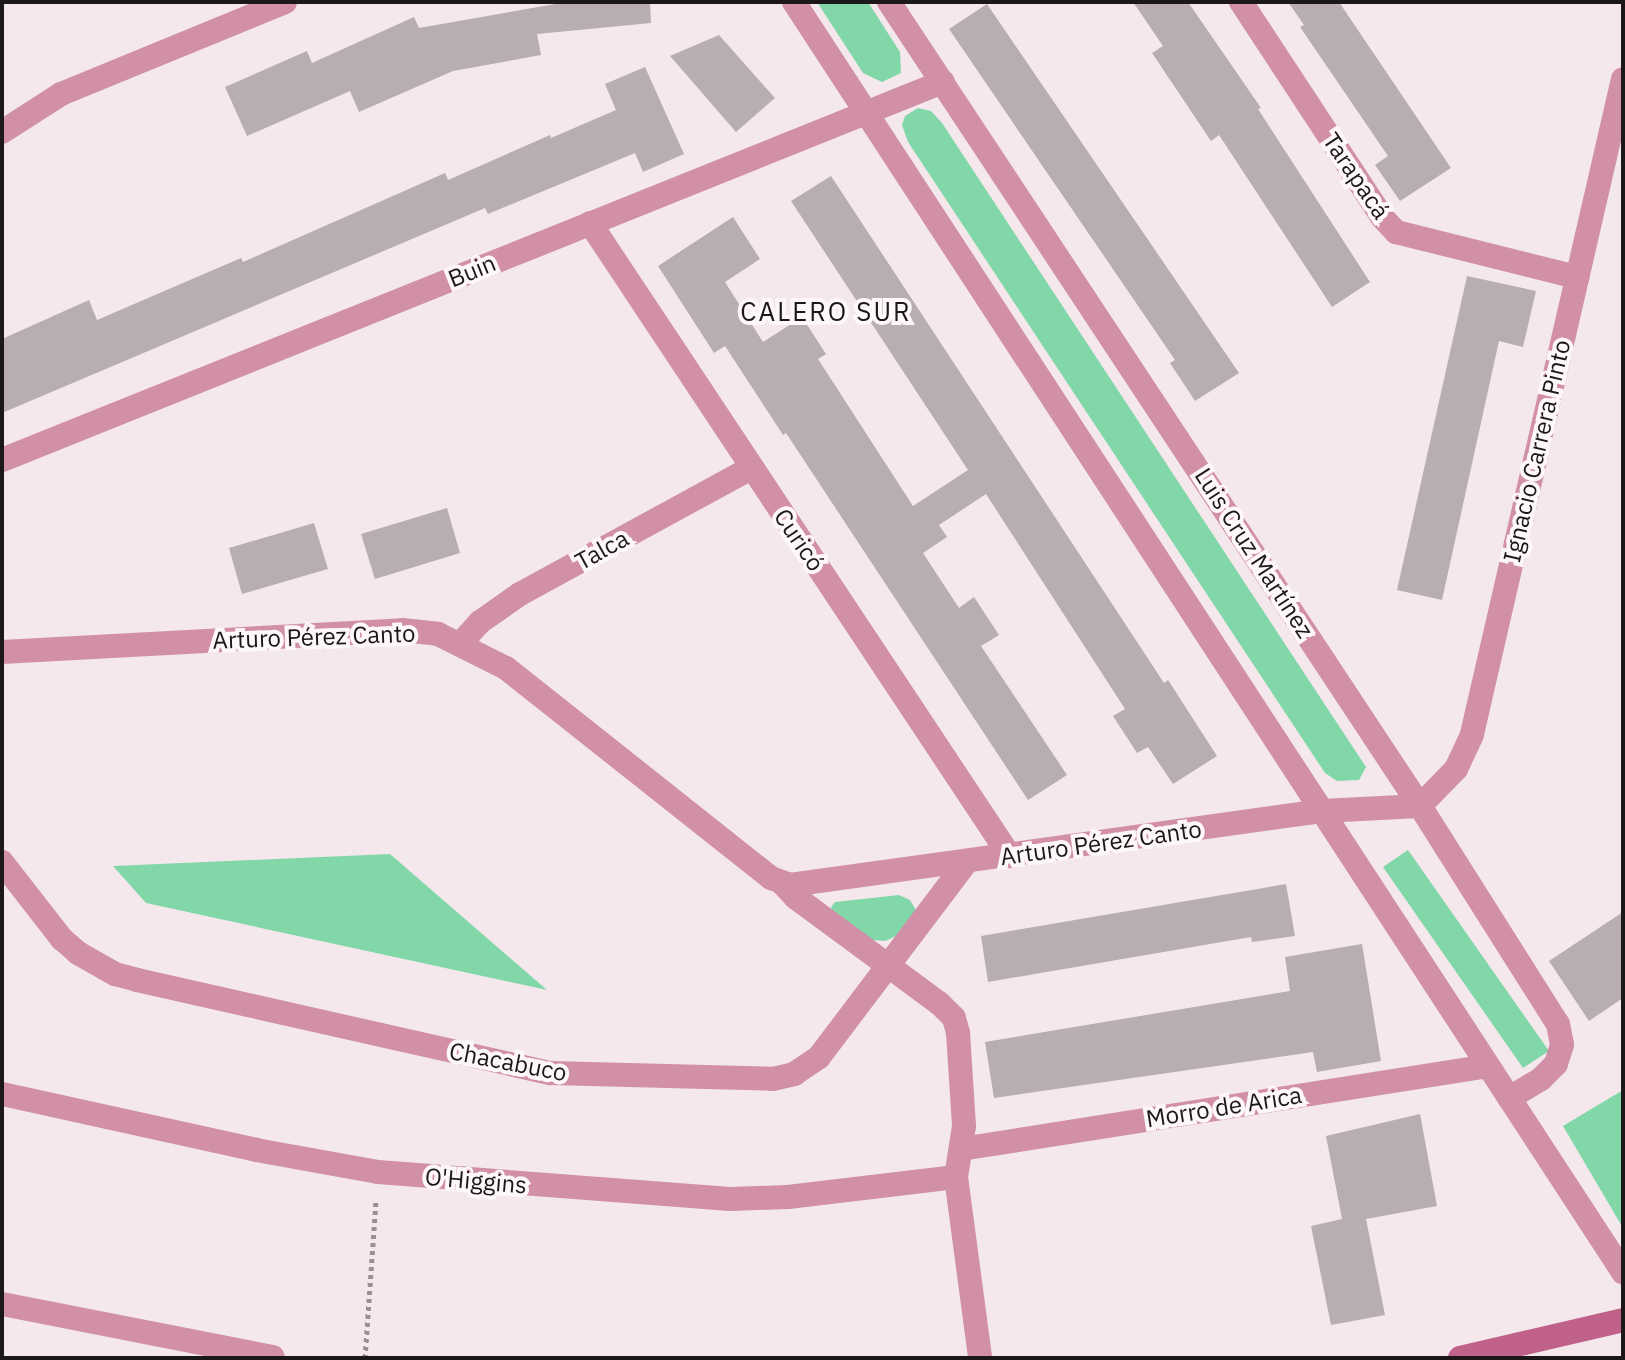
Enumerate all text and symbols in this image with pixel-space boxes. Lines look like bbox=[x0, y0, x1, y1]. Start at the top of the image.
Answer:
street label: Tarapacá bbox=[1317, 127, 1395, 225]
street label: Buin bbox=[444, 248, 500, 294]
district label: CALERO SUR bbox=[740, 296, 912, 328]
street label: Ignacio Carrera Pinto bbox=[1497, 337, 1577, 565]
street label: Luis Cruz Martínez bbox=[1188, 463, 1320, 643]
street label: Curicó bbox=[768, 503, 830, 577]
street label: Talca bbox=[570, 524, 634, 576]
street label: Arturo Pérez Canto bbox=[212, 619, 416, 655]
street label: Arturo Pérez Canto bbox=[998, 815, 1204, 871]
street label: Chacabuco bbox=[447, 1036, 569, 1088]
street label: Morro de Arica bbox=[1144, 1080, 1304, 1134]
street label: O'Higgins bbox=[424, 1162, 528, 1200]

